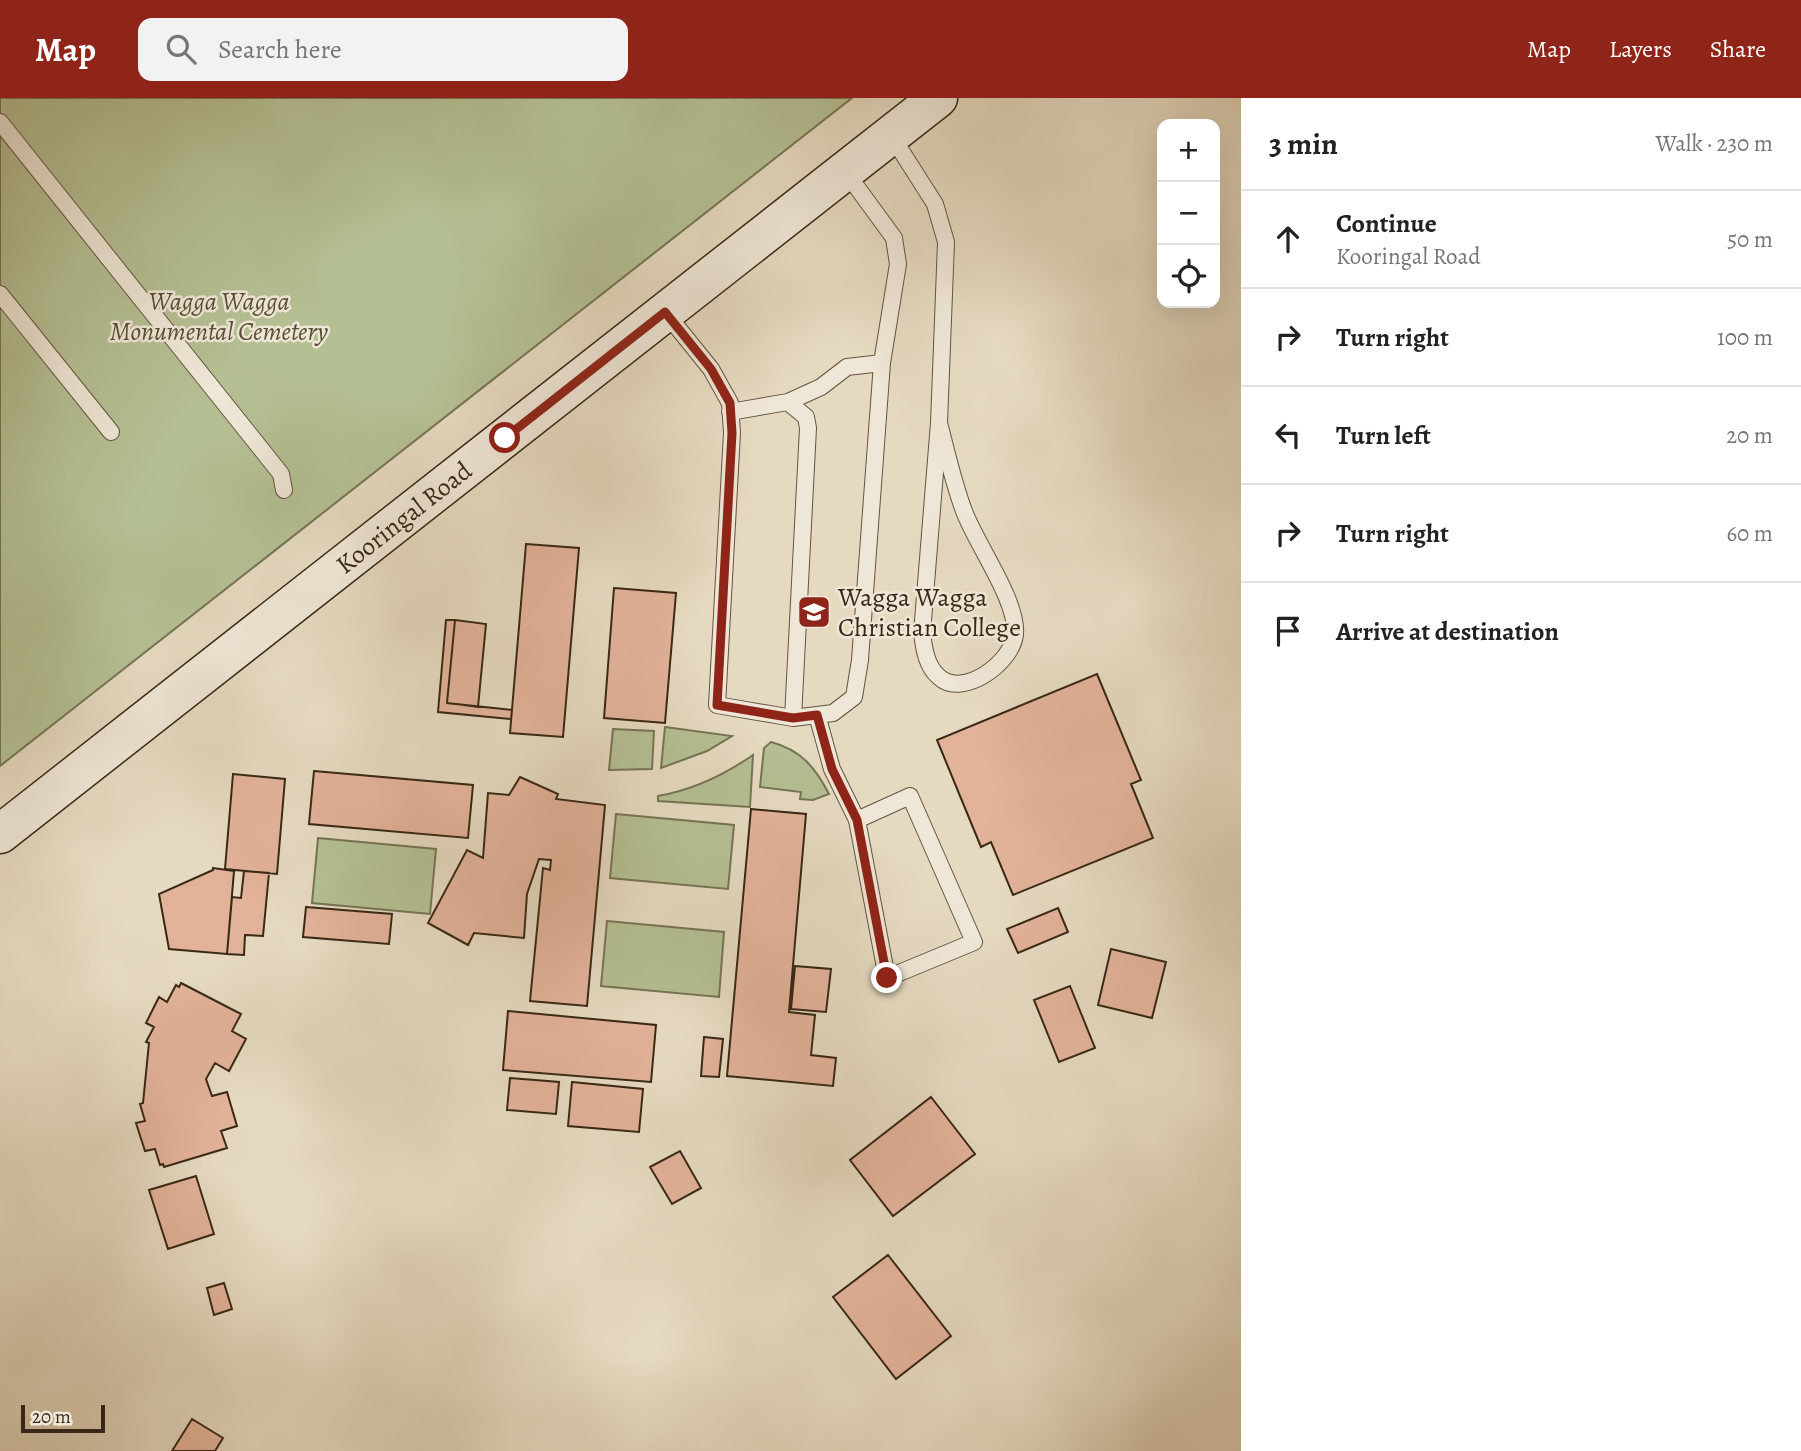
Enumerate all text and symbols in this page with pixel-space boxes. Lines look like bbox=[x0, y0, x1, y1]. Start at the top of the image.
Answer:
search box bbox=[138, 18, 628, 81]
text: Map bbox=[35, 27, 96, 72]
icon: search bbox=[162, 30, 200, 68]
text: Search here bbox=[218, 32, 342, 67]
text: Map bbox=[1527, 33, 1571, 65]
text: Layers bbox=[1609, 33, 1672, 65]
text: Share bbox=[1710, 33, 1766, 65]
map controls bbox=[1157, 119, 1220, 308]
button: + bbox=[1157, 119, 1220, 182]
text: 3 min bbox=[1269, 124, 1338, 164]
text: Walk · 230 m bbox=[1656, 128, 1773, 159]
button: − bbox=[1157, 182, 1220, 245]
text: Continue bbox=[1336, 206, 1437, 241]
icon: ahead bbox=[1269, 220, 1307, 258]
text: 50 m bbox=[1727, 224, 1773, 255]
text: Kooringal Road bbox=[1336, 241, 1481, 272]
button: locate bbox=[1157, 245, 1220, 308]
park label: Wagga Wagga Monumental Cemetery bbox=[110, 284, 328, 349]
icon: right bbox=[1269, 318, 1307, 356]
text: Turn right bbox=[1336, 320, 1449, 355]
text: 100 m bbox=[1717, 322, 1773, 353]
icon: left bbox=[1269, 416, 1307, 454]
text: Turn left bbox=[1336, 418, 1431, 453]
text: 20 m bbox=[1726, 420, 1773, 451]
route start bbox=[489, 422, 520, 453]
street label: Kooringal Road bbox=[329, 453, 479, 582]
icon: right bbox=[1269, 514, 1307, 552]
text: Turn right bbox=[1336, 516, 1449, 551]
text: 60 m bbox=[1726, 518, 1773, 549]
place label: Wagga Wagga Christian College bbox=[837, 580, 1021, 645]
school or university icon: Wagga Wagga Christian College bbox=[795, 593, 833, 631]
icon: arrive bbox=[1269, 612, 1307, 650]
text: Arrive at destination bbox=[1336, 614, 1559, 649]
route end bbox=[871, 962, 902, 993]
scale bar bbox=[21, 1402, 105, 1434]
text: 20 m bbox=[32, 1404, 71, 1430]

